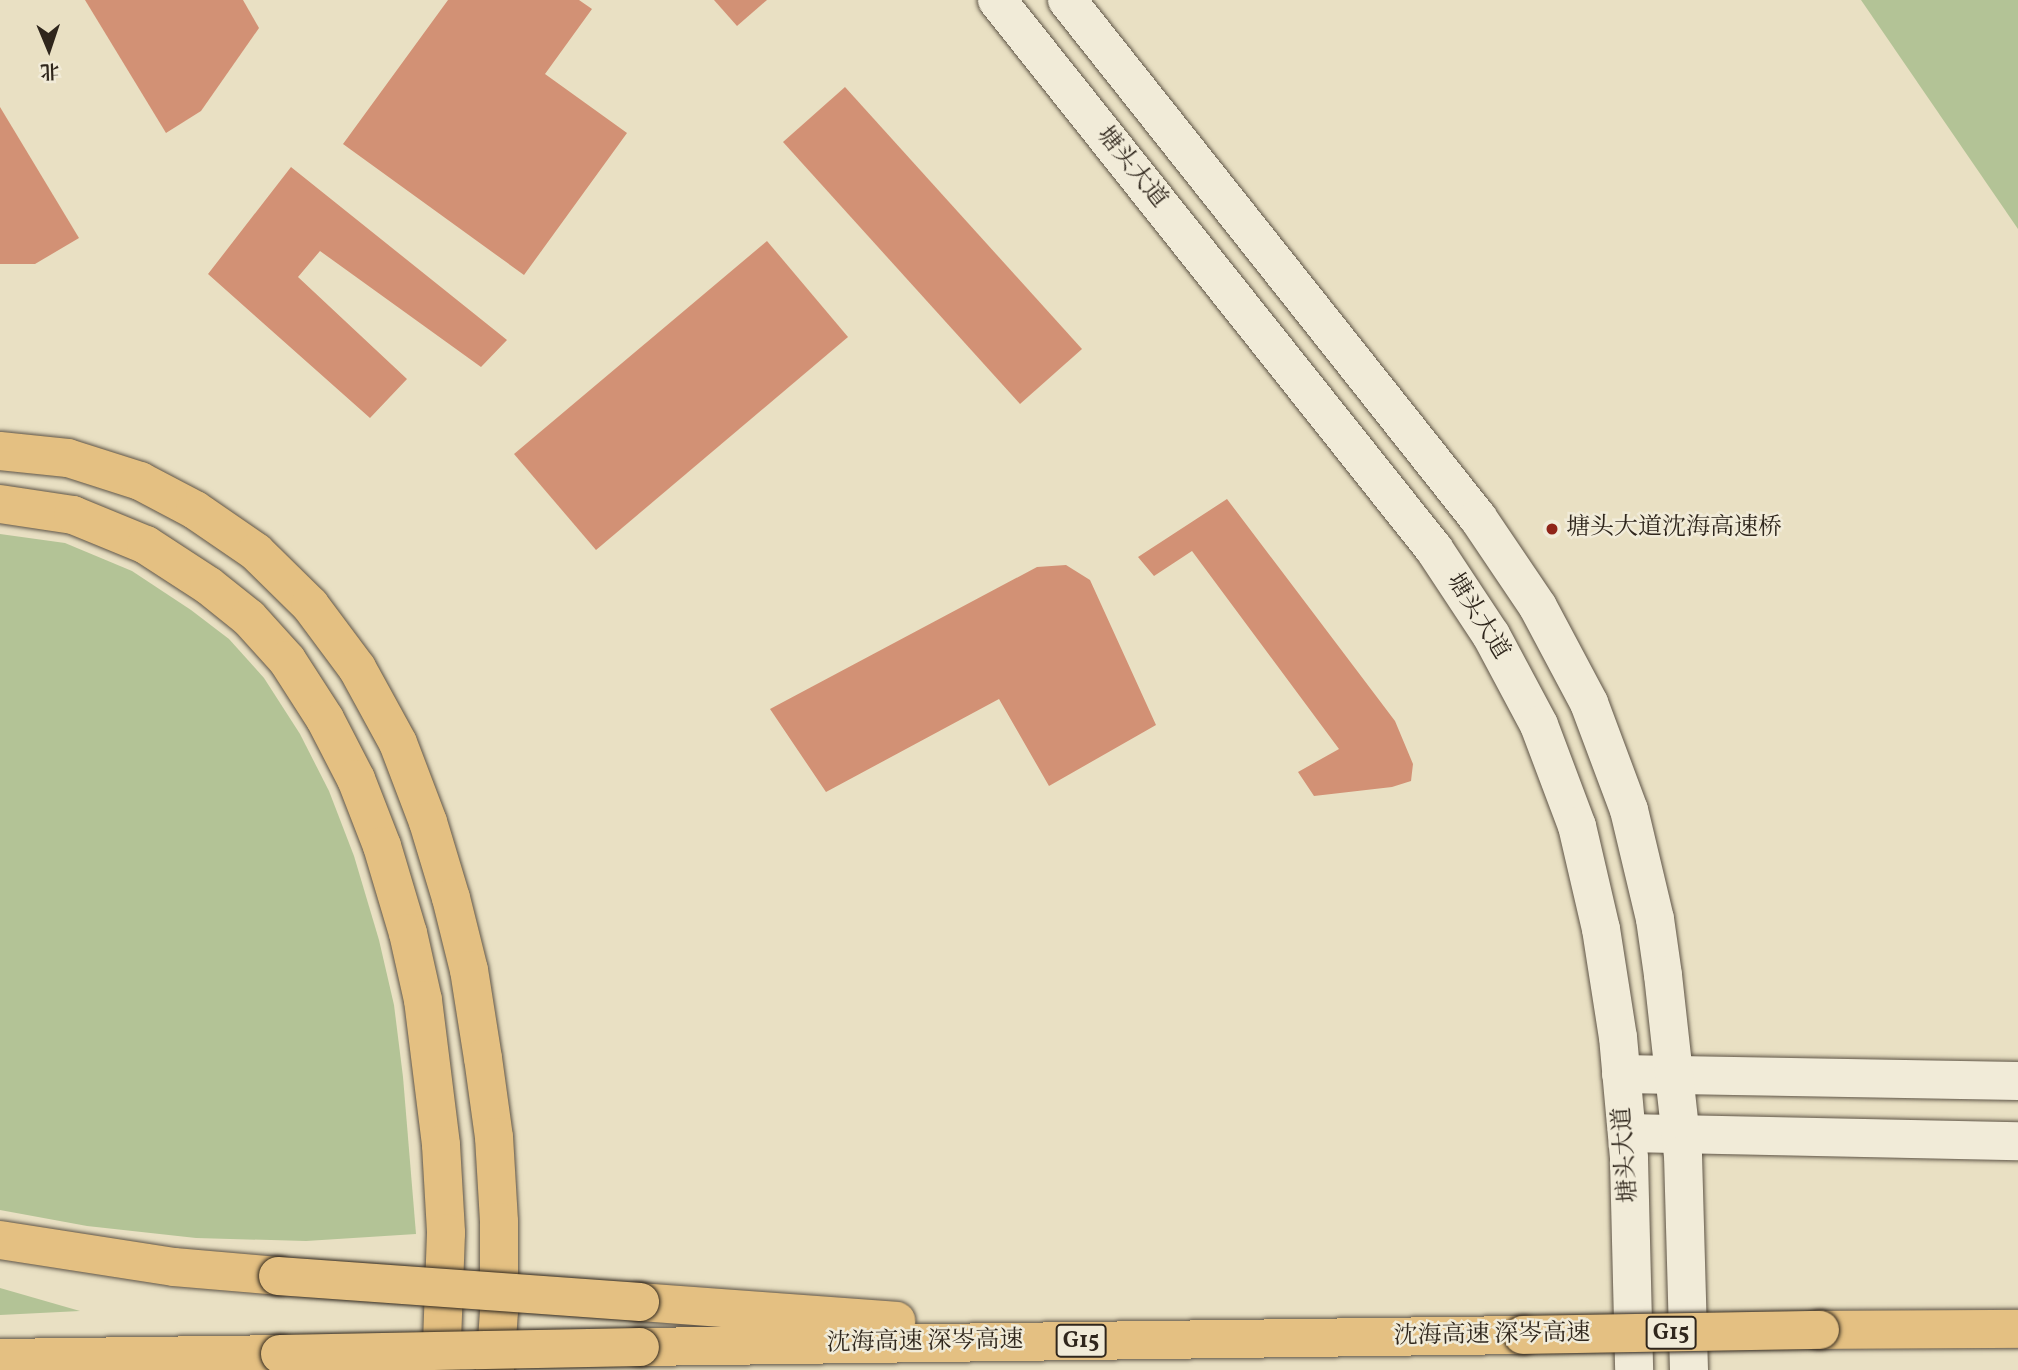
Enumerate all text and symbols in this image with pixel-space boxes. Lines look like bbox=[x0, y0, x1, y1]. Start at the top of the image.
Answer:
north arrow bbox=[14, 14, 84, 84]
text: 北 bbox=[40, 57, 60, 83]
street label: 塘头大道 bbox=[1090, 122, 1172, 214]
place label: 塘头大道沈海高速桥 bbox=[1566, 515, 1782, 543]
marker: 塘头大道沈海高速桥 bbox=[1544, 521, 1560, 537]
street label: 塘头大道 bbox=[1439, 569, 1515, 665]
street label: 塘头大道 bbox=[1609, 1106, 1645, 1204]
road number: G15 bbox=[1645, 1314, 1697, 1352]
street label: 沈海高速 深岑高速 bbox=[1393, 1320, 1591, 1352]
road number: G15 bbox=[1055, 1322, 1107, 1360]
street label: 沈海高速 深岑高速 bbox=[826, 1327, 1024, 1359]

